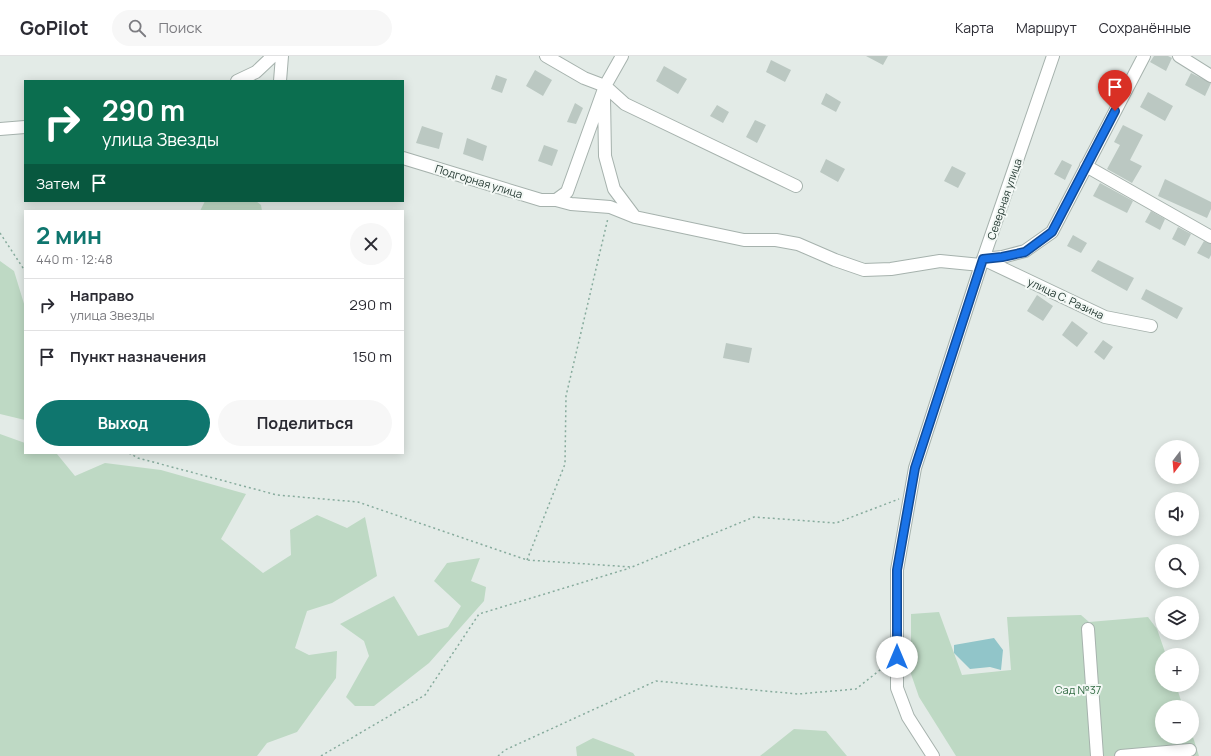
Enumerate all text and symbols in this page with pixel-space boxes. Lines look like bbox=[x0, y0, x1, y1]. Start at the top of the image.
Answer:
search box bbox=[112, 10, 392, 46]
text: GoPilot bbox=[20, 15, 88, 41]
icon: search bbox=[126, 17, 148, 39]
text: Поиск bbox=[158, 17, 202, 38]
text: Карта bbox=[955, 18, 994, 37]
text: Маршрут bbox=[1016, 18, 1077, 37]
text: Сохранённые bbox=[1099, 18, 1191, 37]
pin bbox=[1098, 70, 1132, 111]
icon: arrive bbox=[1104, 76, 1126, 98]
text: 290 m bbox=[102, 91, 185, 129]
icon: right bbox=[36, 96, 88, 148]
text: улица Звезды bbox=[102, 127, 219, 151]
street label: Северная улица bbox=[983, 156, 1025, 242]
street label: Подгорная улица bbox=[433, 161, 525, 201]
icon: arrive bbox=[88, 172, 110, 194]
text: Затем bbox=[36, 173, 80, 194]
text: 2 мин bbox=[36, 218, 102, 251]
button: close bbox=[350, 223, 392, 265]
text: 440 m · 12:48 bbox=[36, 250, 113, 268]
street label: улица С. Разина bbox=[1025, 274, 1107, 322]
text: Направо bbox=[70, 285, 134, 306]
icon: right bbox=[36, 294, 58, 316]
text: 290 m bbox=[349, 294, 392, 315]
text: улица Звезды bbox=[70, 306, 154, 324]
icon: arrive bbox=[36, 346, 58, 368]
text: Пункт назначения bbox=[70, 346, 206, 367]
text: 150 m bbox=[353, 346, 392, 367]
button: Выход bbox=[36, 400, 210, 446]
button: Поделиться bbox=[218, 400, 392, 446]
north arrow bbox=[1155, 440, 1199, 484]
map controls bbox=[1155, 440, 1199, 744]
button: sound bbox=[1155, 492, 1199, 536]
button: search bbox=[1155, 544, 1199, 588]
button: layers bbox=[1155, 596, 1199, 640]
position arrow bbox=[876, 636, 918, 678]
button: + bbox=[1155, 648, 1199, 692]
park label: Сад №37 bbox=[1055, 682, 1101, 697]
button: − bbox=[1155, 700, 1199, 744]

